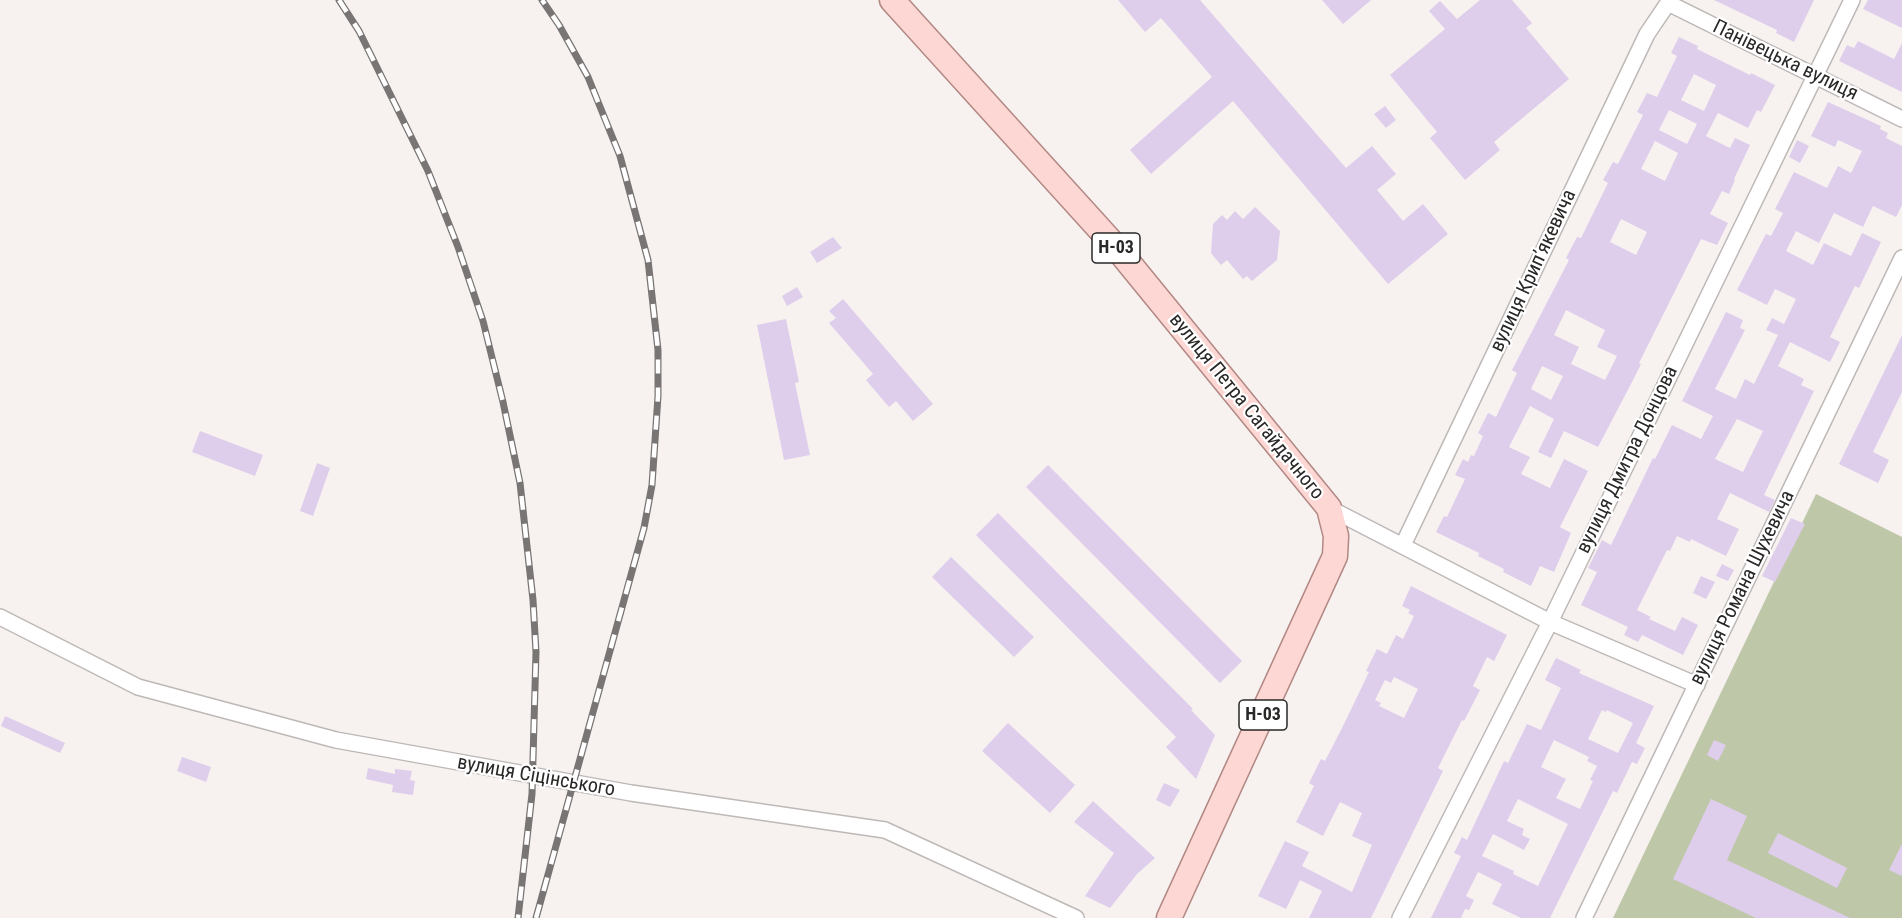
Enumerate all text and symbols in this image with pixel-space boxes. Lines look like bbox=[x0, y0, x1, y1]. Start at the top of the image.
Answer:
street label: Панівецька вулиця bbox=[1708, 15, 1862, 107]
street label: вулиця Крипʼякевича bbox=[1486, 186, 1582, 356]
road number: Н-03 bbox=[1092, 233, 1140, 263]
street label: вулиця Петра Сагайдачного bbox=[1163, 309, 1329, 505]
street label: вулиця Дмитра Донцова bbox=[1572, 362, 1684, 558]
street label: вулиця Романа Шухевича bbox=[1686, 487, 1800, 689]
road number: Н-03 bbox=[1239, 700, 1287, 730]
street label: вулиця Сіцінського bbox=[455, 751, 617, 803]

